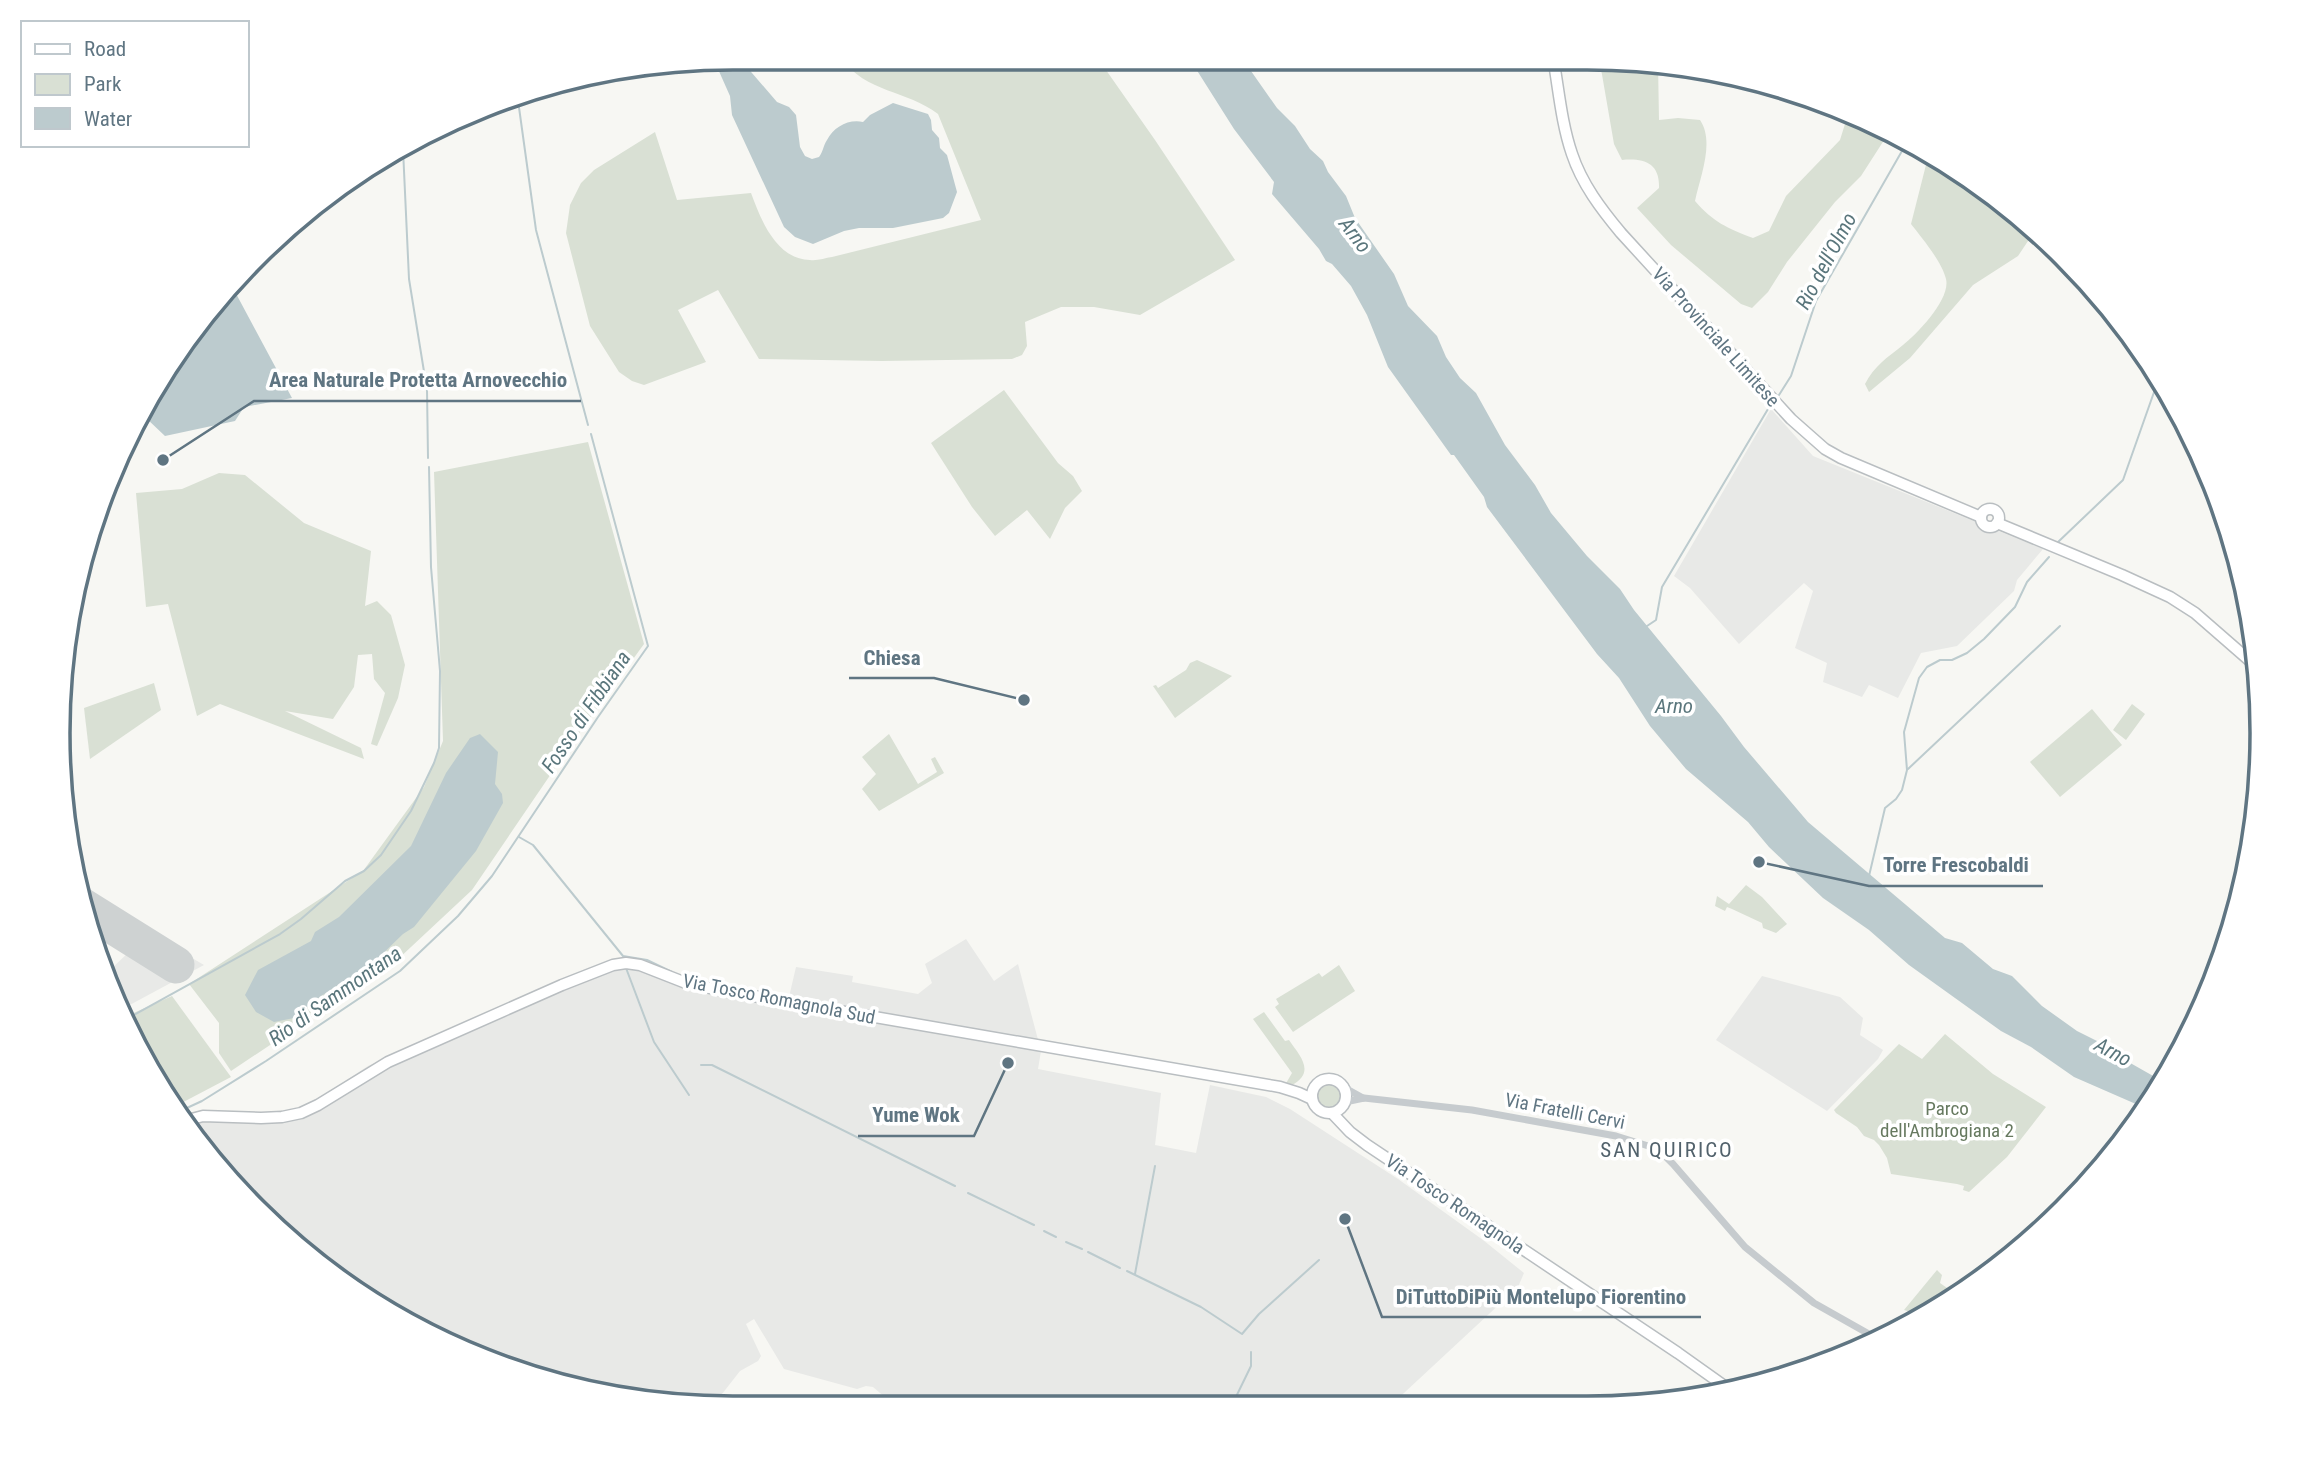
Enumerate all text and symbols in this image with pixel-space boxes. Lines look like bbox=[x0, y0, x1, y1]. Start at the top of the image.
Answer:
legend bbox=[21, 21, 248, 147]
text: Road bbox=[84, 37, 126, 61]
text: Park bbox=[84, 72, 122, 96]
text: Water bbox=[84, 107, 132, 131]
water label: Rio dell'Olmo bbox=[1791, 209, 1861, 313]
water label: Arno bbox=[1333, 212, 1376, 257]
street label: Via Provinciale Limitese bbox=[1647, 263, 1785, 412]
callout: Area Naturale Protetta Arnovecchio bbox=[254, 359, 581, 401]
text: Area Naturale Protetta Arnovecchio bbox=[269, 368, 567, 392]
callout: Chiesa bbox=[849, 636, 934, 678]
text: Chiesa bbox=[863, 646, 921, 670]
water label: Fosso di Fibbiana bbox=[536, 647, 636, 777]
water label: Arno bbox=[1654, 694, 1693, 718]
callout: Torre Frescobaldi bbox=[1869, 844, 2043, 886]
text: Torre Frescobaldi bbox=[1883, 853, 2029, 877]
water label: Rio di Sammontana bbox=[264, 941, 406, 1051]
street label: Via Tosco Romagnola Sud bbox=[681, 969, 877, 1029]
water label: Arno bbox=[2090, 1032, 2135, 1072]
street label: Via Fratelli Cervi bbox=[1503, 1088, 1627, 1134]
callout: Yume Wok bbox=[858, 1094, 974, 1136]
park label: Parco dell'Ambrogiana 2 bbox=[1880, 1097, 2014, 1142]
text: Yume Wok bbox=[872, 1103, 961, 1127]
district label: SAN QUIRICO bbox=[1600, 1138, 1734, 1162]
street label: Via Tosco Romagnola bbox=[1381, 1149, 1529, 1259]
callout: DiTuttoDiPiù Montelupo Fiorentino bbox=[1382, 1275, 1701, 1317]
text: DiTuttoDiPiù Montelupo Fiorentino bbox=[1396, 1285, 1686, 1309]

